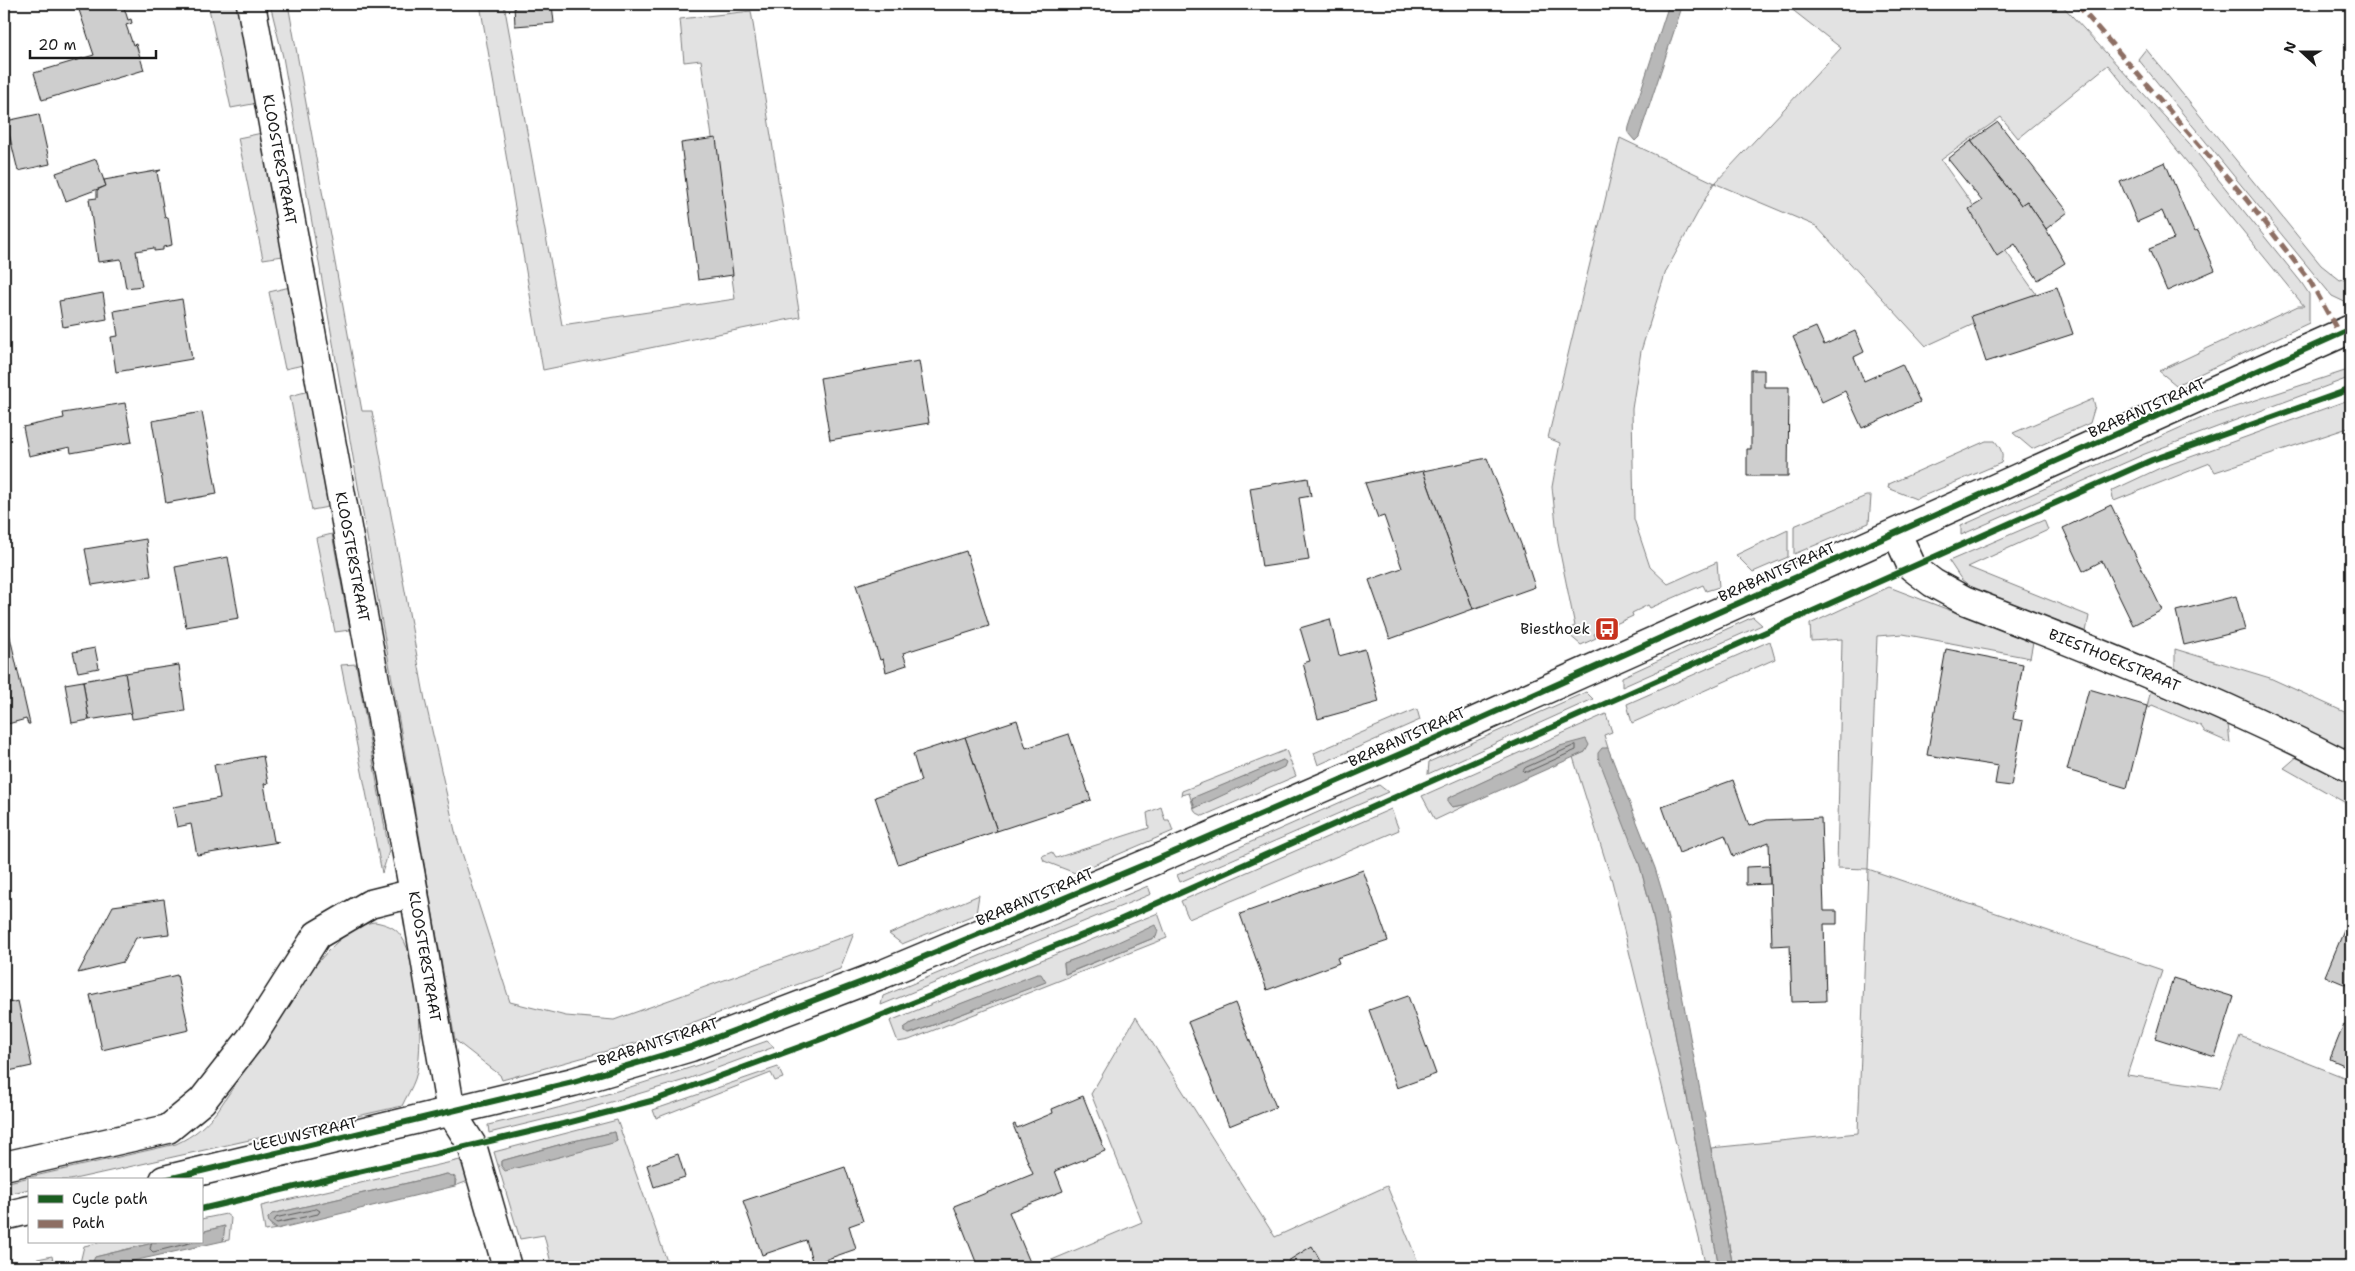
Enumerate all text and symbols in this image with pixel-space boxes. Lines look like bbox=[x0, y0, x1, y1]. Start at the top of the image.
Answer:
scale bar bbox=[30, 28, 156, 60]
north arrow bbox=[2278, 28, 2328, 78]
text: 20 m bbox=[38, 35, 77, 55]
text: N bbox=[2279, 39, 2300, 56]
street label: KLOOSTERSTRAAT bbox=[258, 93, 301, 226]
street label: BRABANTSTRAAT bbox=[2085, 373, 2209, 443]
street label: KLOOSTERSTRAAT bbox=[331, 490, 374, 624]
street label: BRABANTSTRAAT bbox=[1715, 537, 1839, 607]
bus stop icon: Biesthoek bbox=[1594, 616, 1620, 642]
place label: Biesthoek bbox=[1520, 619, 1590, 639]
street label: BIESTHOEKSTRAAT bbox=[2046, 624, 2183, 696]
street label: BRABANTSTRAAT bbox=[1345, 702, 1469, 772]
street label: BRABANTSTRAAT bbox=[973, 863, 1097, 931]
street label: KLOOSTERSTRAAT bbox=[404, 889, 446, 1023]
street label: BRABANTSTRAAT bbox=[595, 1013, 721, 1071]
street label: LEEUWSTRAAT bbox=[251, 1112, 359, 1156]
legend bbox=[28, 1178, 202, 1244]
text: Cycle path bbox=[72, 1189, 148, 1209]
text: Path bbox=[72, 1213, 105, 1233]

